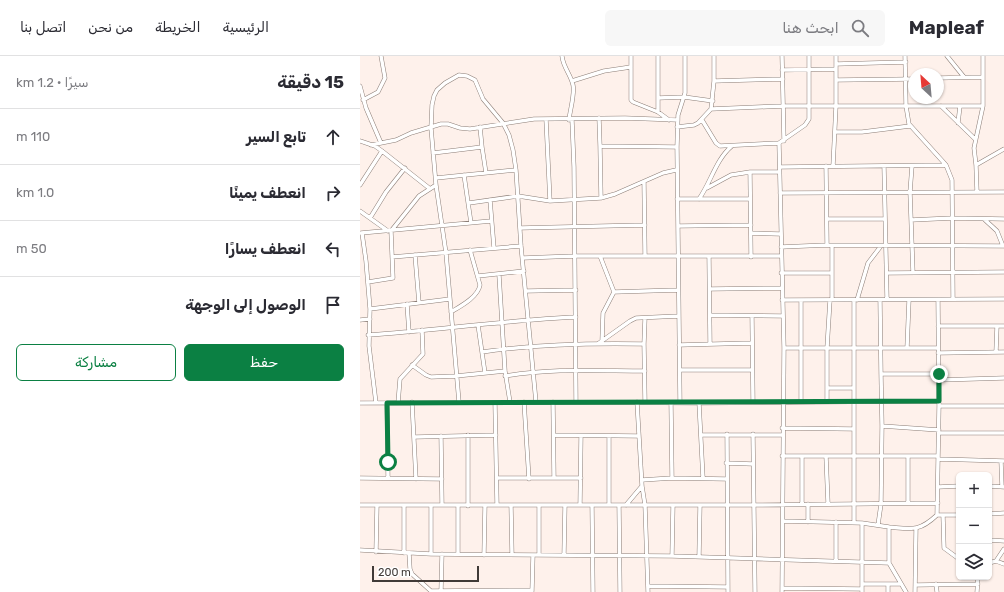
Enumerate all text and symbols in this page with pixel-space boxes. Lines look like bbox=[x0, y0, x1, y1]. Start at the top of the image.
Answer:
search box bbox=[605, 10, 885, 46]
text: Mapleaf bbox=[909, 16, 984, 39]
icon: search bbox=[849, 17, 871, 39]
text: اتصل بنا bbox=[20, 19, 66, 36]
text: من نحن bbox=[88, 19, 133, 36]
text: الخريطة bbox=[155, 19, 200, 36]
text: الرئيسية bbox=[222, 19, 269, 36]
text: ابحث هنا bbox=[782, 19, 839, 37]
north arrow bbox=[908, 68, 944, 104]
text: 15 دقيقة bbox=[277, 72, 344, 92]
text: سيرًا · 1.2 km bbox=[16, 75, 89, 90]
icon: ahead bbox=[322, 126, 344, 148]
text: تابع السير bbox=[246, 128, 306, 146]
text: 110 m bbox=[16, 129, 50, 144]
icon: right bbox=[322, 182, 344, 204]
text: انعطف يمينًا bbox=[229, 184, 306, 202]
text: 1.0 km bbox=[16, 185, 54, 200]
icon: left bbox=[322, 238, 344, 260]
text: انعطف يسارًا bbox=[225, 240, 306, 258]
text: 50 m bbox=[16, 241, 47, 256]
icon: arrive bbox=[322, 294, 344, 316]
text: الوصول إلى الوجهة bbox=[185, 296, 306, 314]
button: مشاركة bbox=[16, 344, 176, 381]
button: حفظ bbox=[184, 344, 344, 381]
route end bbox=[930, 365, 948, 383]
route start bbox=[379, 453, 397, 471]
map controls bbox=[956, 472, 992, 580]
button: + bbox=[956, 472, 992, 508]
button: − bbox=[956, 508, 992, 544]
button: layers bbox=[956, 544, 992, 580]
scale bar bbox=[372, 564, 479, 583]
text: 200 m bbox=[378, 566, 411, 579]

